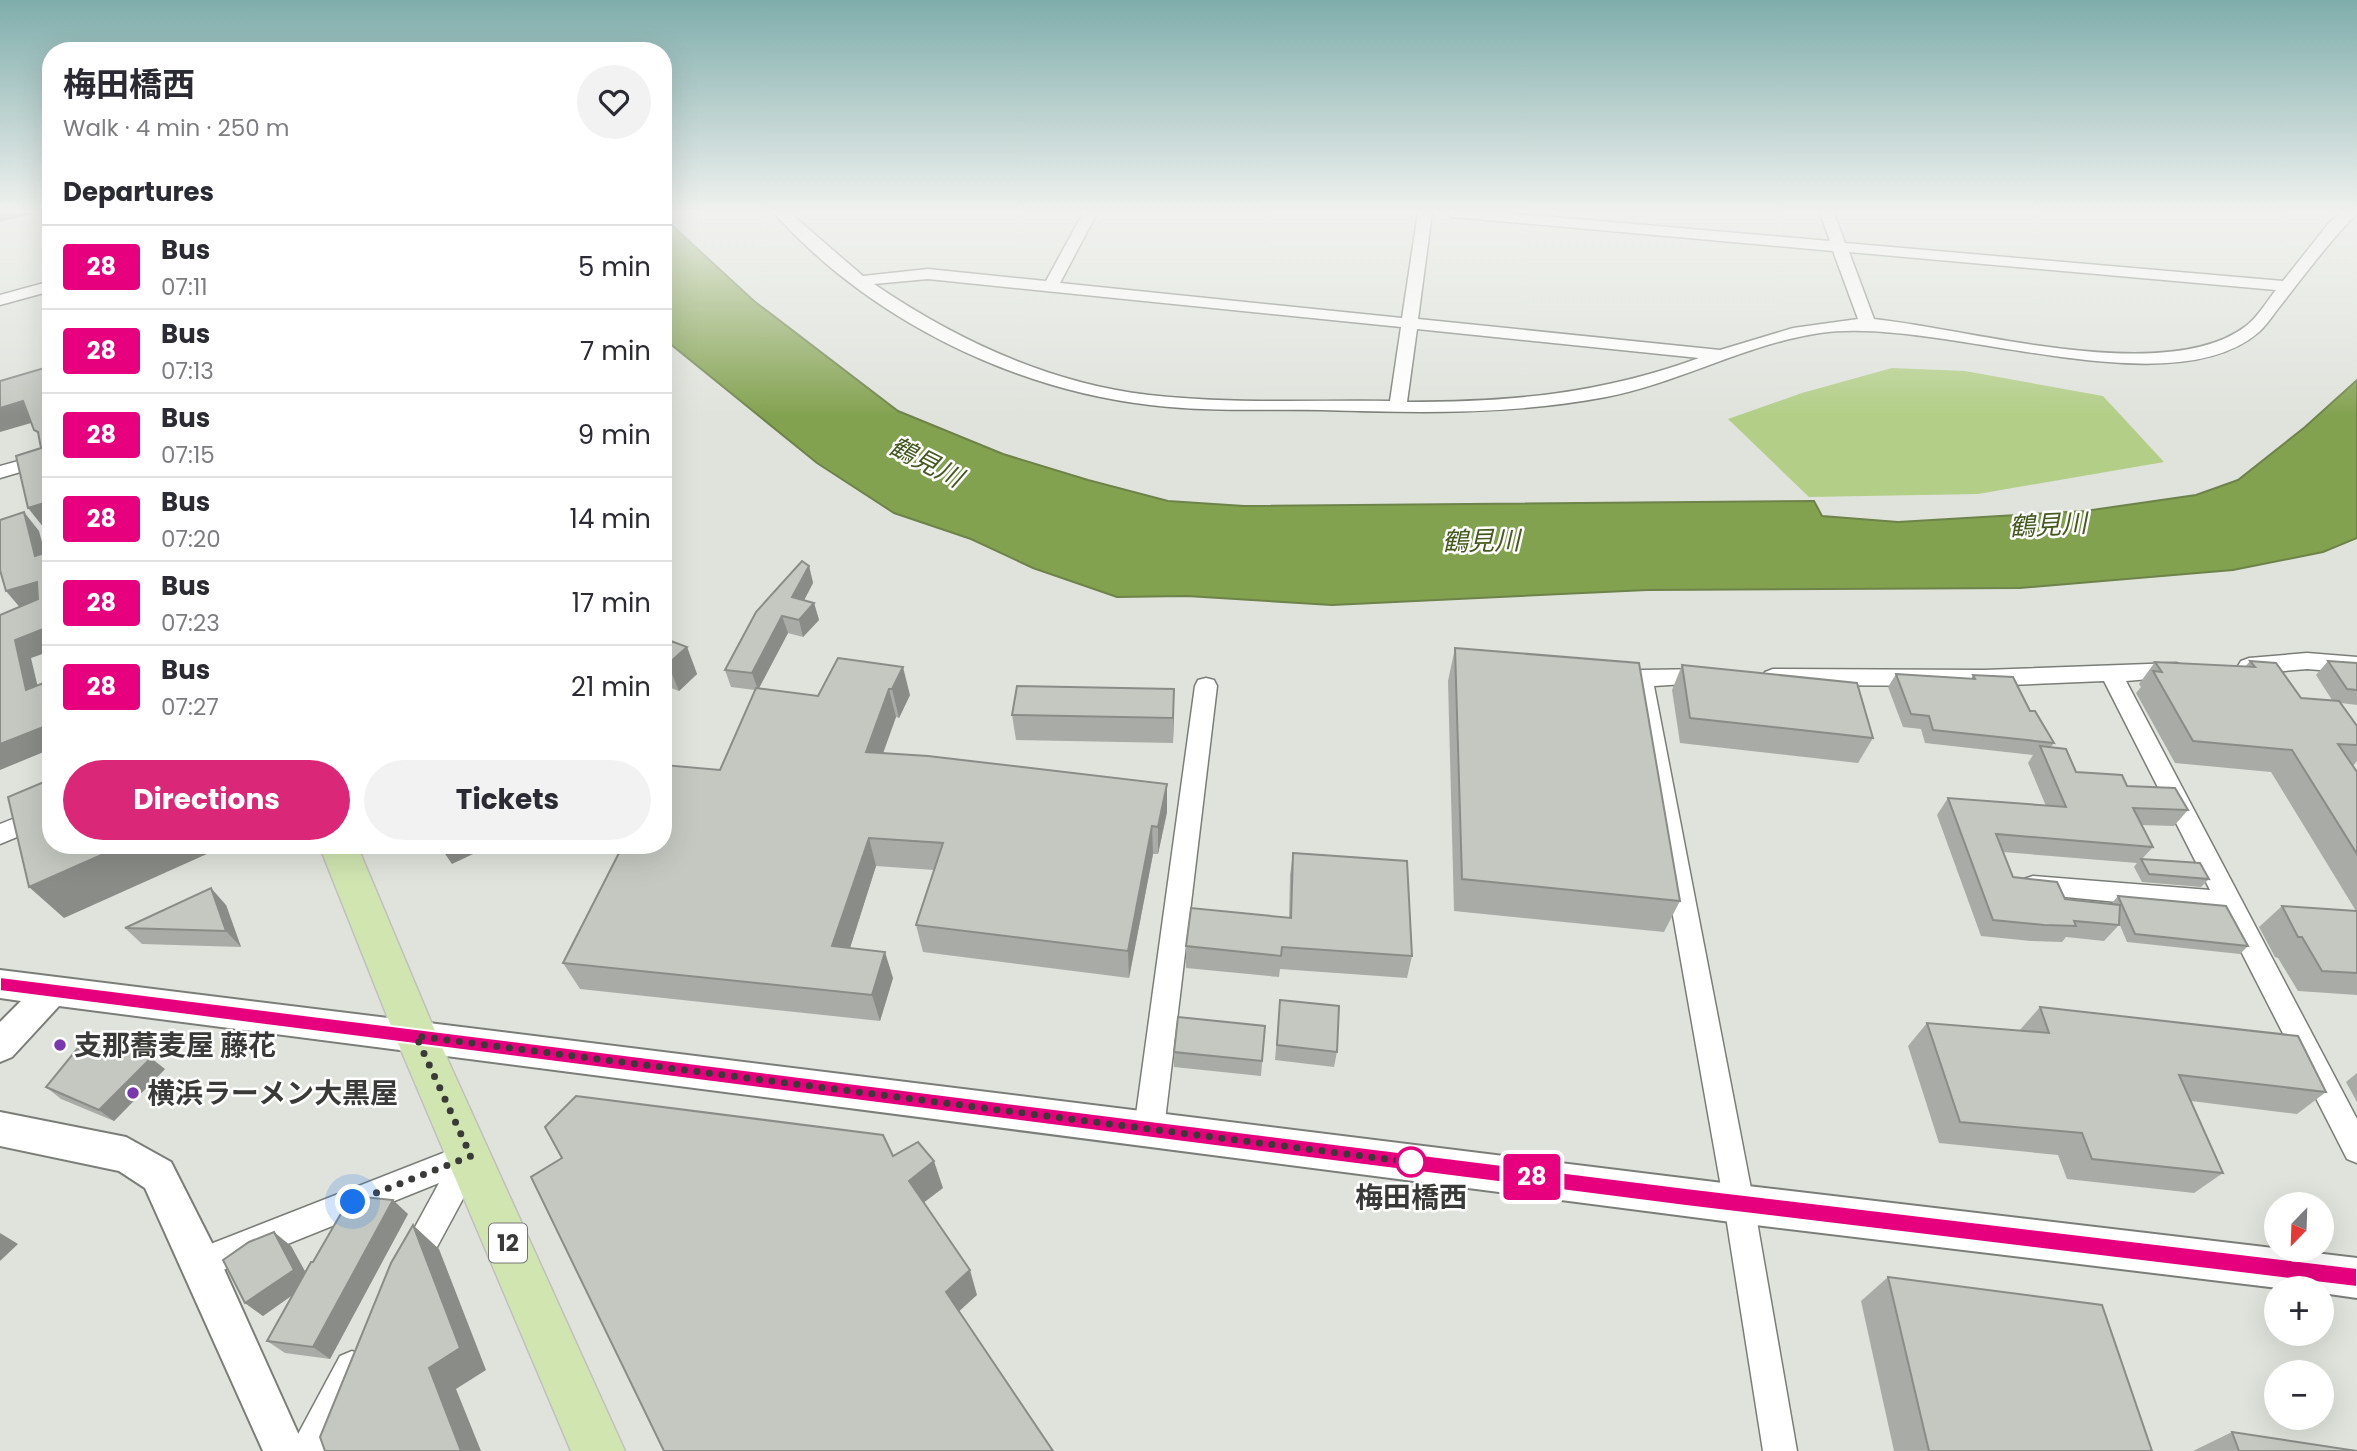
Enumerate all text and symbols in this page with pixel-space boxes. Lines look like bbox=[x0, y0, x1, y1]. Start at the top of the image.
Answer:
text: 梅田橋西 bbox=[63, 61, 195, 108]
button: heart bbox=[577, 65, 651, 139]
text: Walk · 4 min · 250 m bbox=[63, 112, 289, 144]
text: Departures bbox=[63, 174, 214, 210]
text: Bus bbox=[161, 232, 210, 268]
text: 5 min bbox=[578, 249, 651, 285]
text: 28 bbox=[87, 250, 116, 283]
text: 07:11 bbox=[161, 271, 208, 303]
text: Bus bbox=[161, 316, 210, 352]
text: 7 min bbox=[580, 333, 651, 369]
text: 28 bbox=[87, 334, 116, 367]
text: 07:13 bbox=[161, 355, 214, 387]
text: Bus bbox=[161, 400, 210, 436]
text: 9 min bbox=[578, 417, 651, 453]
text: 28 bbox=[87, 418, 116, 451]
water label: 鶴見川 bbox=[883, 428, 972, 497]
text: 07:15 bbox=[161, 439, 215, 471]
text: Bus bbox=[161, 484, 210, 520]
text: 14 min bbox=[570, 501, 651, 537]
text: 28 bbox=[87, 502, 116, 535]
water label: 鶴見川 bbox=[2008, 505, 2091, 545]
water label: 鶴見川 bbox=[1442, 522, 1523, 560]
text: 07:20 bbox=[161, 523, 221, 555]
text: Bus bbox=[161, 568, 210, 604]
text: 17 min bbox=[572, 585, 651, 621]
text: 28 bbox=[87, 586, 116, 619]
text: 07:23 bbox=[161, 607, 220, 639]
text: Bus bbox=[161, 652, 210, 688]
text: 21 min bbox=[571, 669, 651, 705]
text: 28 bbox=[87, 670, 116, 703]
text: 07:27 bbox=[161, 691, 219, 723]
button: Directions bbox=[63, 760, 350, 840]
button: Tickets bbox=[364, 760, 651, 840]
place label: 支那蕎麦屋 藤花 bbox=[74, 1026, 276, 1065]
marker: 支那蕎麦屋 藤花 bbox=[52, 1037, 68, 1053]
place label: 横浜ラーメン大黒屋 bbox=[147, 1074, 398, 1113]
marker: 横浜ラーメン大黒屋 bbox=[125, 1085, 141, 1101]
marker: 梅田橋西 bbox=[1396, 1147, 1426, 1177]
line badge: 28 bbox=[1500, 1154, 1564, 1200]
text: 28 bbox=[1517, 1160, 1547, 1193]
place label: 梅田橋西 bbox=[1355, 1178, 1467, 1217]
your location bbox=[335, 1184, 370, 1219]
north arrow bbox=[2264, 1192, 2334, 1262]
map controls bbox=[2264, 1192, 2334, 1430]
road number: 12 bbox=[489, 1224, 527, 1262]
button: + bbox=[2264, 1276, 2334, 1346]
button: − bbox=[2264, 1360, 2334, 1430]

